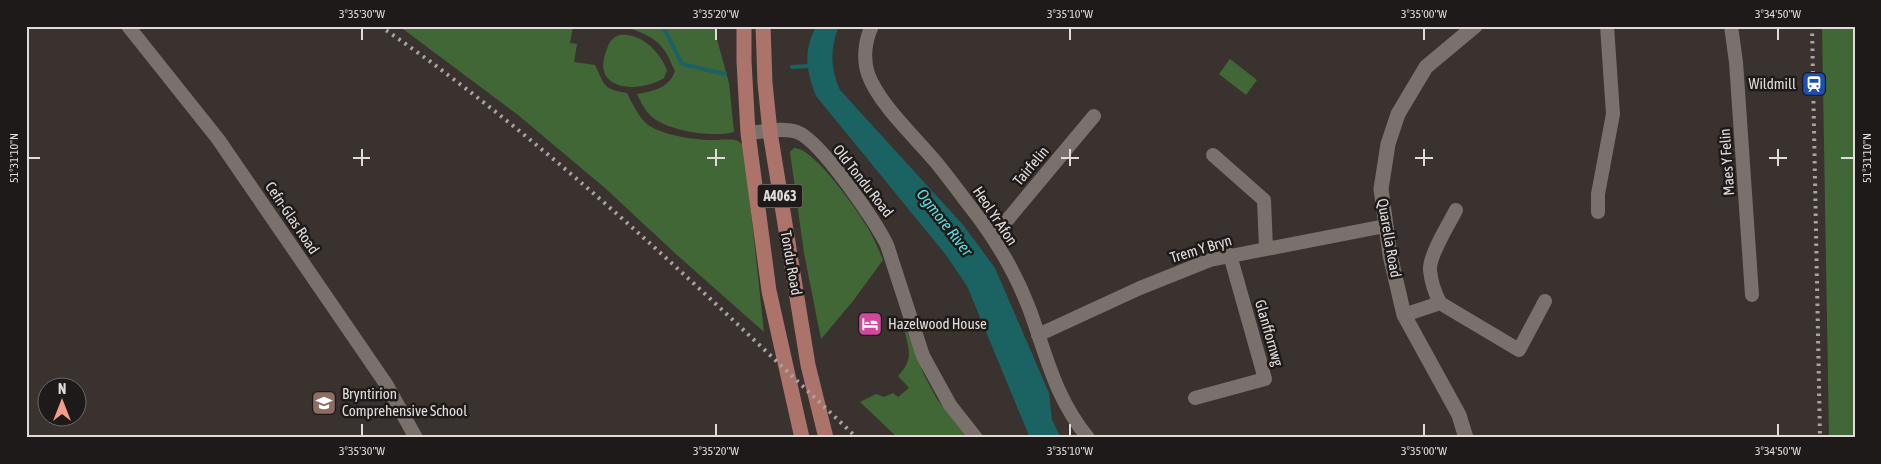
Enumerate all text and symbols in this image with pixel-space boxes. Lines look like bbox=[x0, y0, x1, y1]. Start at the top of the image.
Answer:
text: 3°35'30"W bbox=[339, 7, 385, 21]
text: 3°35'20"W bbox=[693, 7, 739, 21]
text: 3°35'10"W bbox=[1047, 7, 1093, 21]
text: 3°35'00"W bbox=[1401, 7, 1447, 21]
text: 3°34'50"W bbox=[1755, 7, 1801, 21]
station icon: Wildmill bbox=[1801, 71, 1827, 97]
place label: Wildmill bbox=[1749, 75, 1796, 92]
street label: Maes Y Felin bbox=[1716, 128, 1737, 196]
text: 51°31'10"N bbox=[7, 133, 21, 183]
text: 51°31'10"N bbox=[1860, 133, 1874, 183]
street label: Old Tondu Road bbox=[830, 141, 897, 220]
street label: Tairfelin bbox=[1009, 143, 1052, 189]
street label: Cefn-Glas Road bbox=[262, 178, 323, 257]
street label: Heol Yr Afon bbox=[970, 183, 1021, 248]
road number: A4063 bbox=[758, 185, 802, 208]
water label: Ogmore River bbox=[913, 185, 977, 261]
street label: Quarella Road bbox=[1374, 197, 1405, 279]
street label: Tondu Road bbox=[777, 229, 806, 296]
street label: Trem Y Bryn bbox=[1168, 231, 1234, 266]
street label: Glanffornwg bbox=[1252, 298, 1287, 369]
hotel icon: Hazelwood House bbox=[857, 311, 883, 337]
place label: Hazelwood House bbox=[888, 315, 987, 332]
north arrow bbox=[38, 376, 88, 426]
text: N bbox=[58, 381, 66, 397]
place label: Bryntirion Comprehensive School bbox=[342, 385, 467, 419]
school or university icon: Bryntirion Comprehensive School bbox=[311, 390, 337, 416]
text: 3°35'30"W bbox=[339, 444, 385, 458]
text: 3°35'20"W bbox=[693, 444, 739, 458]
text: 3°35'10"W bbox=[1047, 444, 1093, 458]
text: 3°35'00"W bbox=[1401, 444, 1447, 458]
text: 3°34'50"W bbox=[1755, 444, 1801, 458]

